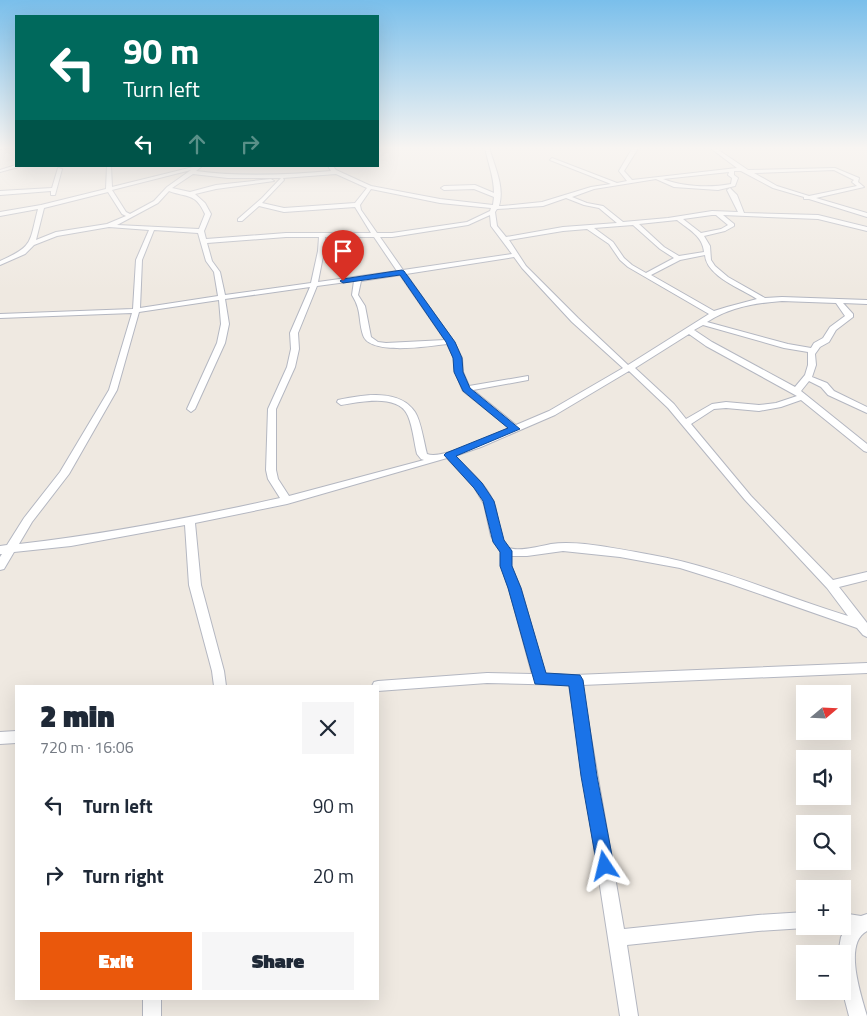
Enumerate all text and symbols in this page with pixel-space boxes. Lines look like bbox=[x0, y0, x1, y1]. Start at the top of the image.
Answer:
text: 90 m bbox=[123, 24, 199, 78]
icon: left bbox=[40, 35, 105, 100]
text: Turn left bbox=[123, 72, 200, 106]
icon: left bbox=[130, 130, 158, 158]
icon: ahead bbox=[183, 130, 211, 158]
icon: right bbox=[236, 130, 264, 158]
pin bbox=[322, 230, 364, 281]
icon: arrive bbox=[329, 237, 357, 265]
north arrow bbox=[796, 685, 851, 740]
map controls bbox=[796, 685, 851, 1000]
text: 2 min bbox=[40, 693, 115, 739]
button: close bbox=[302, 702, 354, 754]
text: 720 m · 16:06 bbox=[40, 735, 134, 759]
button: sound bbox=[796, 750, 851, 805]
icon: left bbox=[40, 791, 68, 819]
text: Turn left bbox=[83, 791, 153, 820]
text: 90 m bbox=[313, 791, 354, 820]
button: search bbox=[796, 815, 851, 870]
position arrow bbox=[578, 839, 630, 891]
icon: right bbox=[40, 861, 68, 889]
text: Turn right bbox=[83, 861, 164, 890]
text: 20 m bbox=[313, 861, 354, 890]
button: + bbox=[796, 880, 851, 935]
button: Exit bbox=[40, 932, 192, 990]
button: Share bbox=[202, 932, 354, 990]
button: − bbox=[796, 945, 851, 1000]

